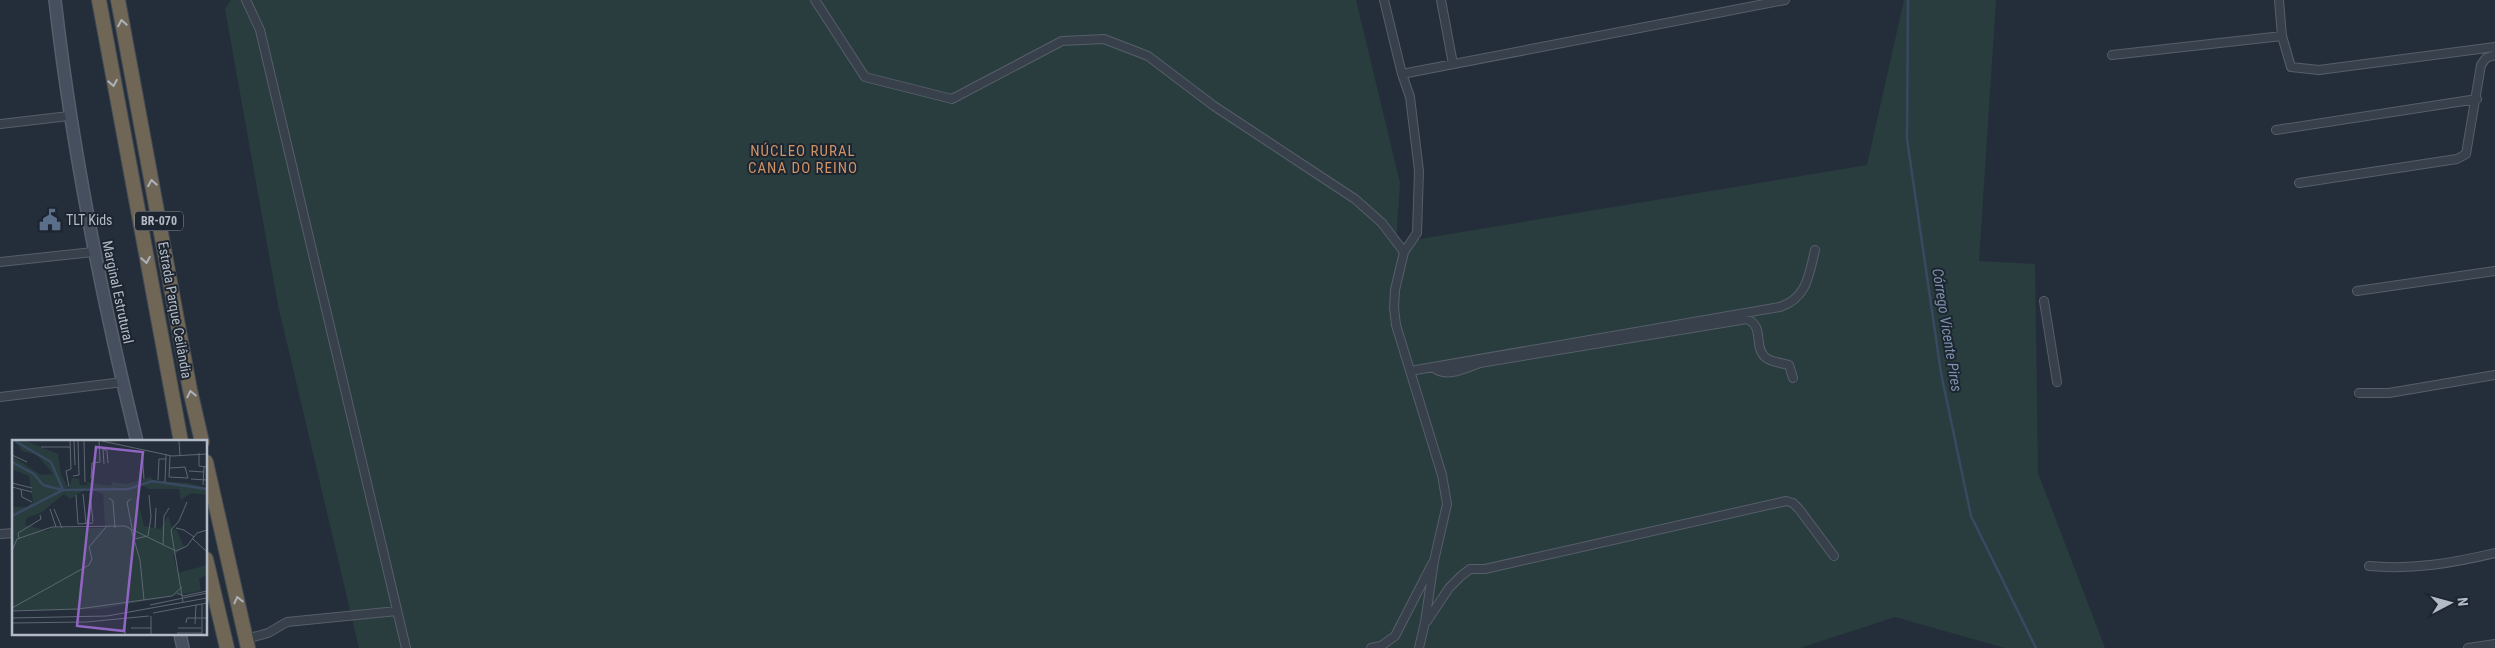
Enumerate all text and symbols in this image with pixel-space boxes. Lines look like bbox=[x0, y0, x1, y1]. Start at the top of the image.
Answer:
one-way arrow bbox=[118, 19, 128, 27]
one-way arrow bbox=[108, 78, 118, 87]
district label: NÚCLEO RURAL CANA DO REINO bbox=[748, 142, 858, 177]
one-way arrow bbox=[147, 178, 157, 187]
public building icon: TLT Kids bbox=[37, 207, 63, 233]
place label: TLT Kids bbox=[66, 212, 112, 228]
road number: BR-070 bbox=[135, 212, 183, 230]
street label: Marginal Estrutural bbox=[99, 239, 137, 345]
street label: Estrada Parque Ceilândia bbox=[155, 240, 195, 380]
one-way arrow bbox=[140, 255, 150, 264]
water label: Córrego Vicente Pires bbox=[1928, 267, 1966, 393]
one-way arrow bbox=[186, 390, 197, 399]
inset map bbox=[12, 440, 208, 636]
north arrow bbox=[2425, 578, 2475, 628]
one-way arrow bbox=[233, 596, 243, 605]
text: N bbox=[2455, 597, 2471, 607]

